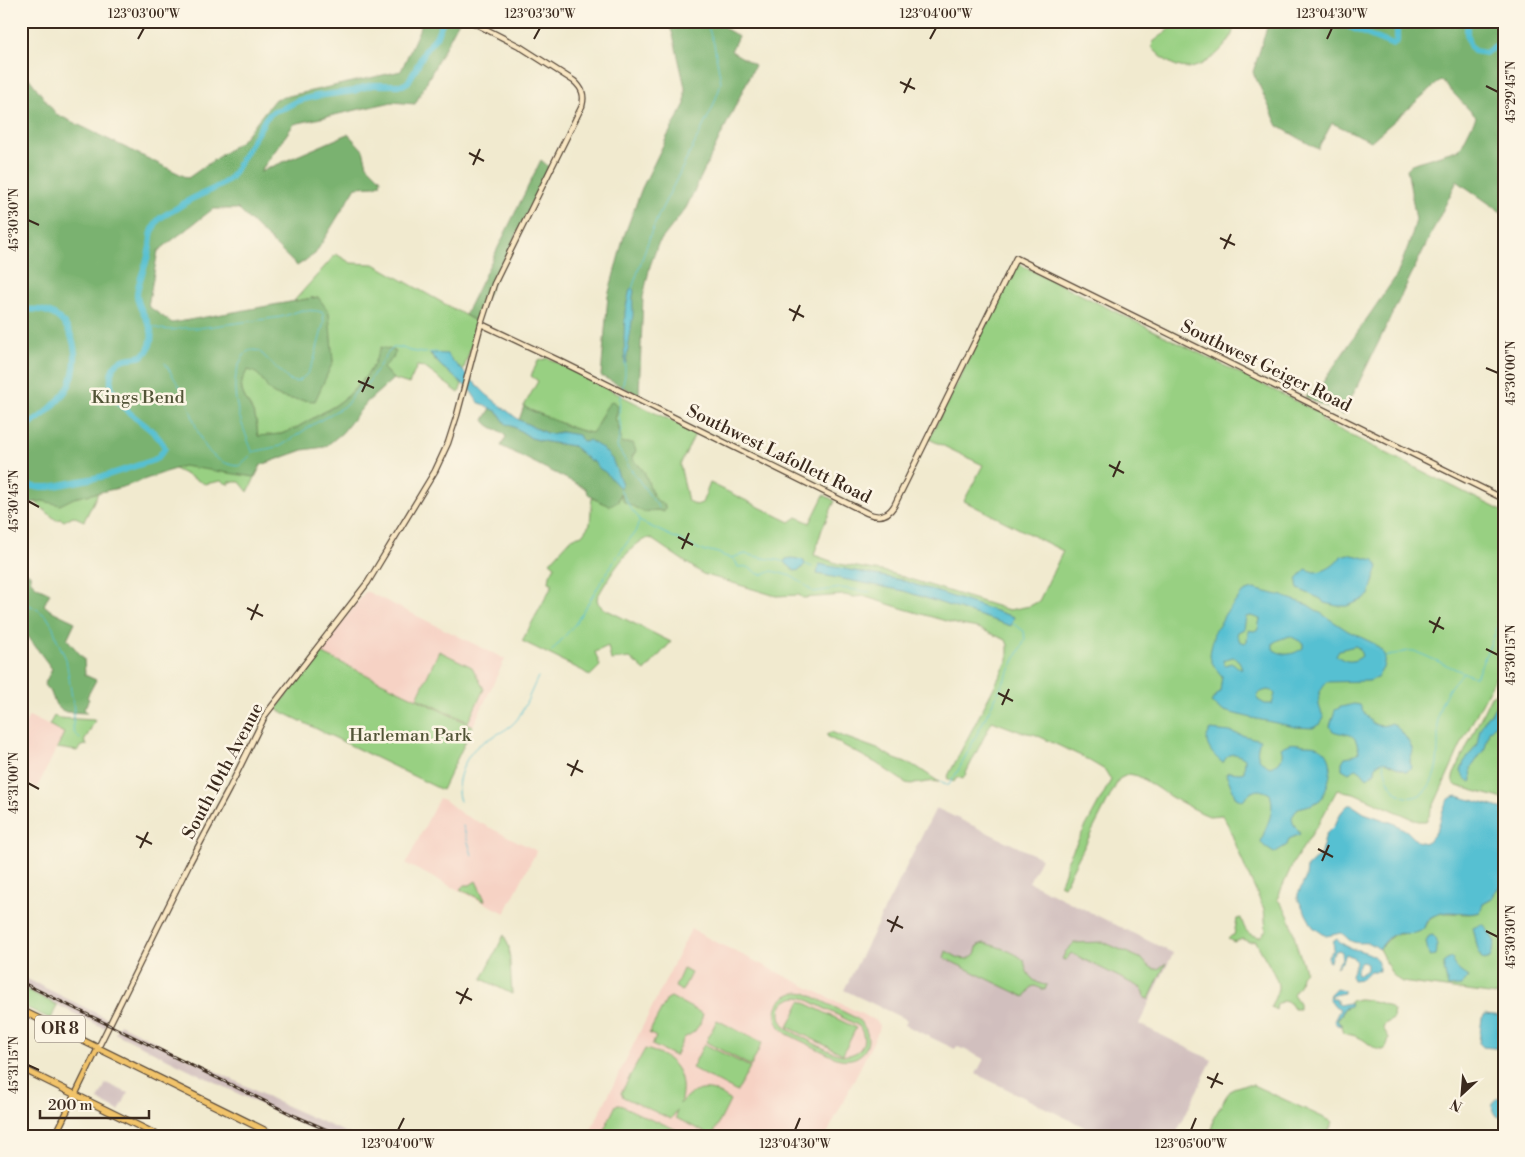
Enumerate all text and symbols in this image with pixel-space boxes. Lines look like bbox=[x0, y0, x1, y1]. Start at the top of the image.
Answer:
text: 123°03'00"W bbox=[108, 7, 181, 22]
text: 123°03'30"W bbox=[505, 7, 576, 22]
text: 123°04'00"W bbox=[900, 7, 973, 22]
text: 123°04'30"W bbox=[1296, 7, 1369, 22]
text: 45°29'45"N bbox=[1504, 61, 1519, 123]
text: 45°30'30"N bbox=[7, 188, 22, 252]
street label: Southwest Geiger Road bbox=[1177, 315, 1356, 418]
text: 45°30'00"N bbox=[1504, 340, 1519, 405]
park label: Kings Bend bbox=[91, 386, 185, 409]
street label: Southwest Lafollett Road bbox=[683, 399, 876, 509]
text: 45°30'45"N bbox=[7, 470, 22, 532]
text: 45°30'15"N bbox=[1504, 625, 1519, 685]
street label: South 10th Avenue bbox=[177, 699, 269, 843]
park label: Harleman Park bbox=[349, 724, 473, 747]
text: 45°31'00"N bbox=[7, 752, 22, 814]
text: 45°30'30"N bbox=[1504, 905, 1519, 969]
road number: OR 8 bbox=[35, 1016, 85, 1042]
text: 45°31'15"N bbox=[7, 1036, 22, 1094]
north arrow bbox=[1438, 1070, 1488, 1120]
scale bar bbox=[40, 1087, 149, 1119]
text: N bbox=[1448, 1094, 1466, 1115]
text: 200 m bbox=[48, 1096, 93, 1115]
text: 123°04'00"W bbox=[362, 1137, 435, 1152]
text: 123°04'30"W bbox=[759, 1137, 832, 1152]
text: 123°05'00"W bbox=[1155, 1137, 1228, 1152]

